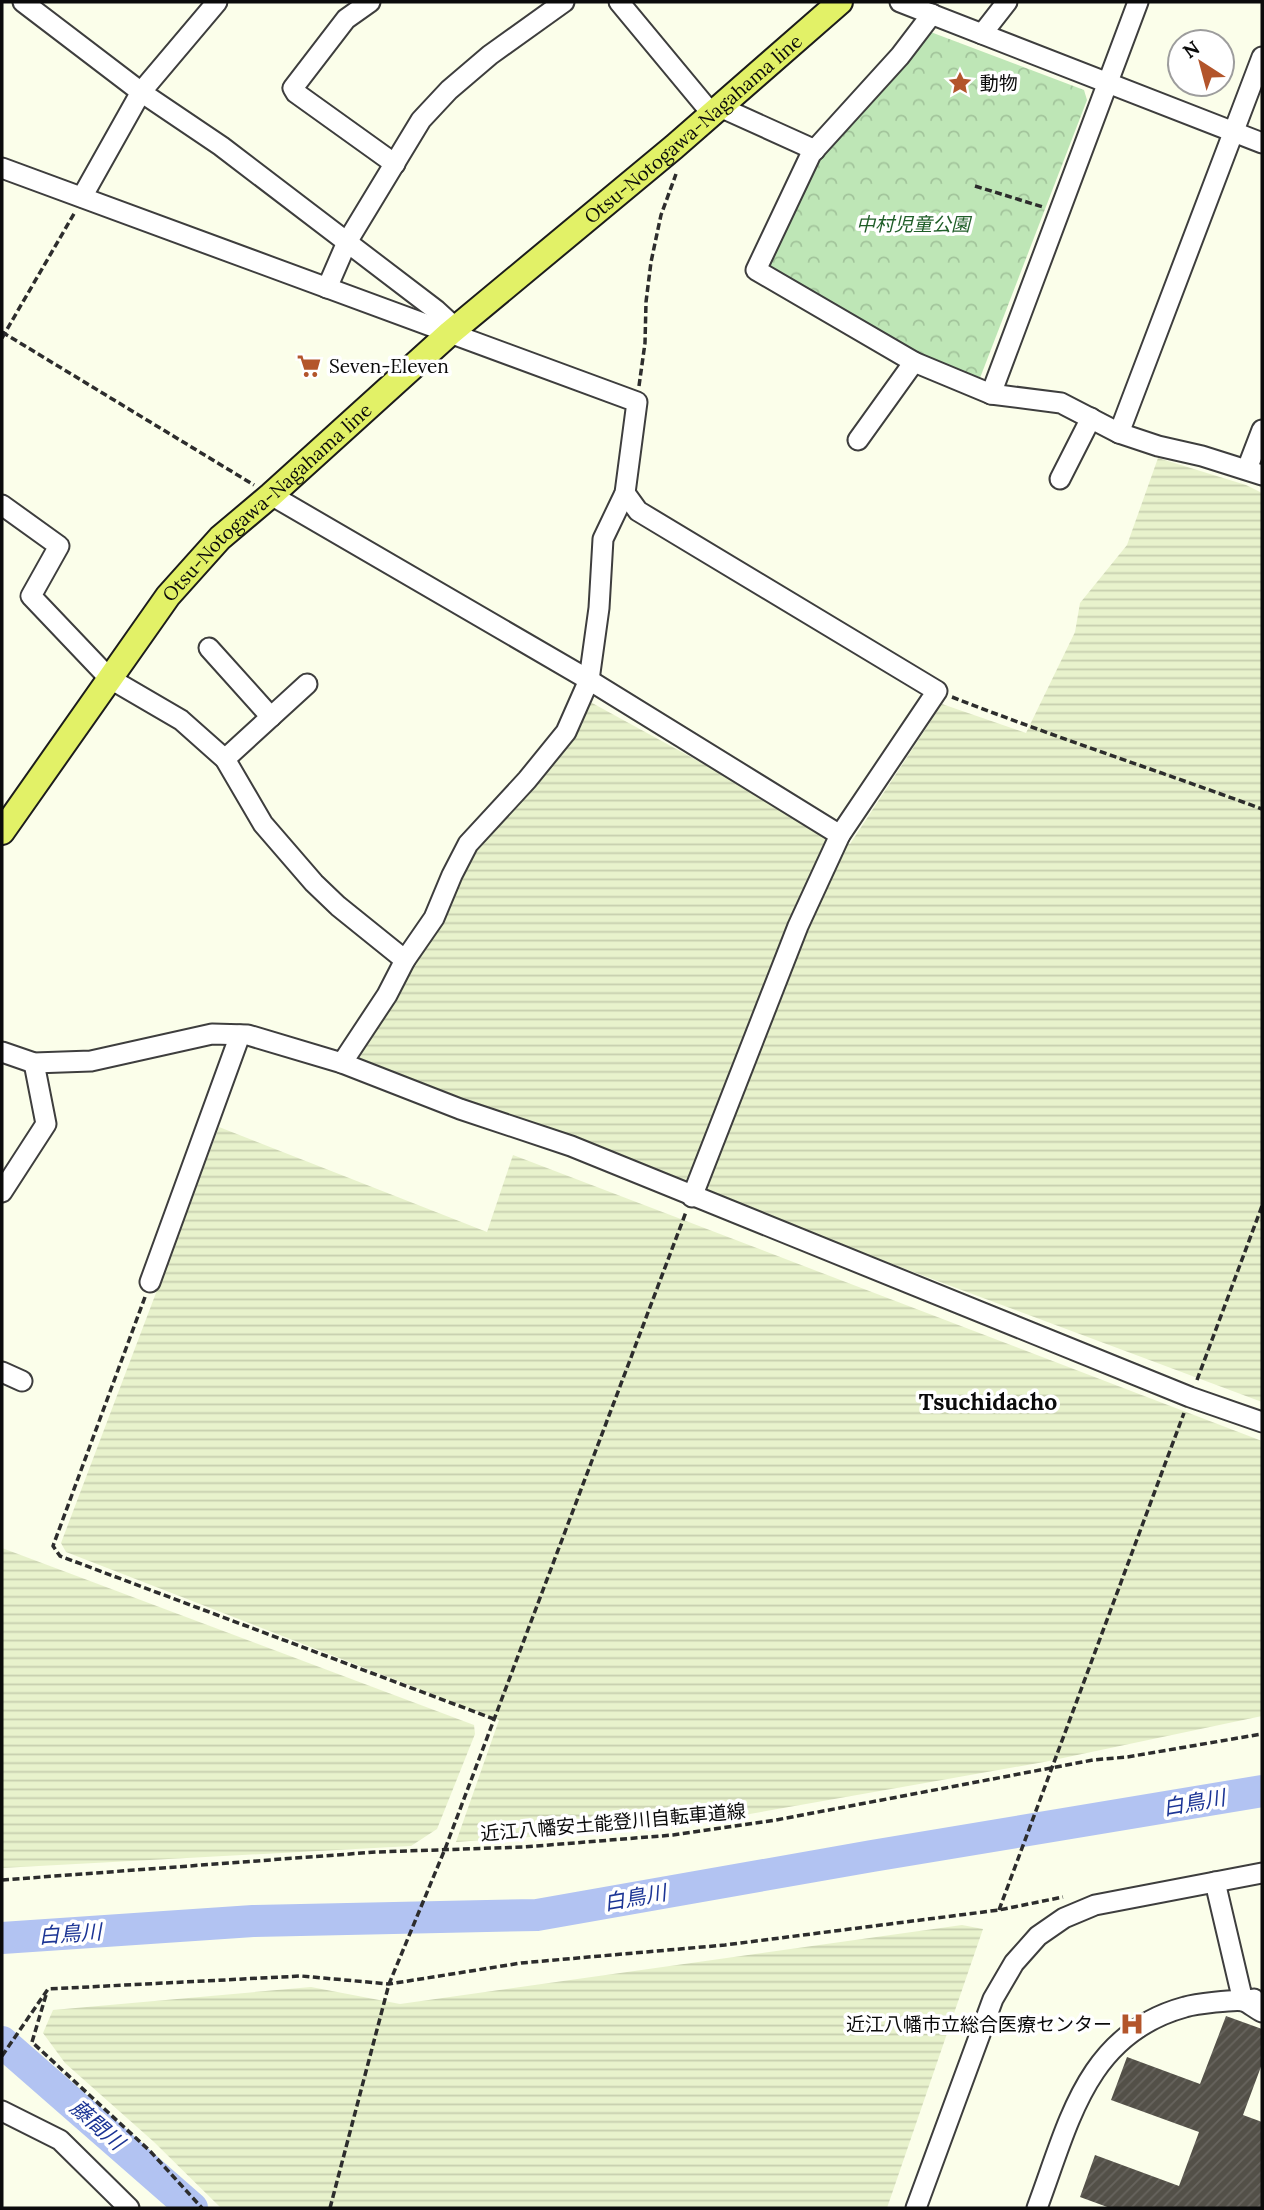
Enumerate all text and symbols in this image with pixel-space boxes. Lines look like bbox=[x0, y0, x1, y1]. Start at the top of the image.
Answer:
north arrow bbox=[1166, 28, 1236, 98]
street label: Otsu-Notogawa-Nagahama line bbox=[579, 29, 807, 229]
text: N bbox=[1178, 35, 1204, 63]
place icon: 動物 bbox=[946, 69, 974, 97]
place label: 動物 bbox=[980, 71, 1018, 95]
park label: 中村児童公園 bbox=[856, 212, 973, 236]
supermarket icon: Seven-Eleven bbox=[295, 352, 323, 380]
place label: Seven-Eleven bbox=[329, 354, 449, 378]
street label: Otsu-Notogawa-Nagahama line bbox=[157, 398, 377, 606]
district label: Tsuchidacho bbox=[919, 1387, 1057, 1416]
water label: 白鳥川 bbox=[1161, 1783, 1229, 1821]
street label: 近江八幡安土能登川自転車道線 bbox=[479, 1798, 747, 1846]
water label: 白鳥川 bbox=[602, 1878, 670, 1916]
water label: 白鳥川 bbox=[38, 1918, 104, 1949]
hospital icon: 近江八幡市立総合医療センター bbox=[1118, 2010, 1146, 2038]
place label: 近江八幡市立総合医療センター bbox=[846, 2012, 1112, 2036]
water label: 藤間川 bbox=[65, 2094, 131, 2157]

